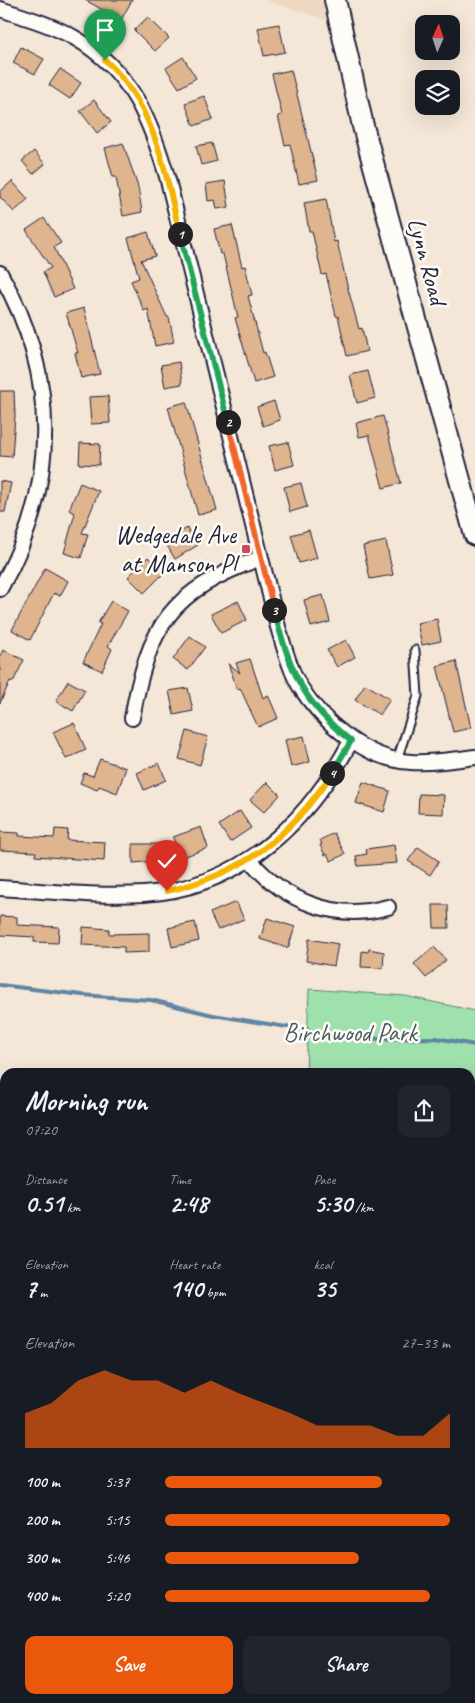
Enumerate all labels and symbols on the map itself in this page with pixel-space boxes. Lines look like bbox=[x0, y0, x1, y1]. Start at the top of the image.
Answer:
pin bbox=[84, 9, 126, 60]
north arrow bbox=[415, 15, 460, 60]
street label: Lynn Road bbox=[400, 214, 455, 312]
pin: 1 bbox=[168, 222, 192, 246]
pin: 2 bbox=[216, 410, 240, 434]
place label: Wedgedale Ave at Manson Pl bbox=[115, 519, 241, 580]
marker: Wedgedale Ave at Manson Pl bbox=[240, 543, 252, 555]
pin: 3 bbox=[262, 598, 286, 622]
pin: 4 bbox=[320, 760, 344, 786]
pin bbox=[146, 840, 188, 891]
park label: Birchwood Park bbox=[283, 1017, 418, 1049]

